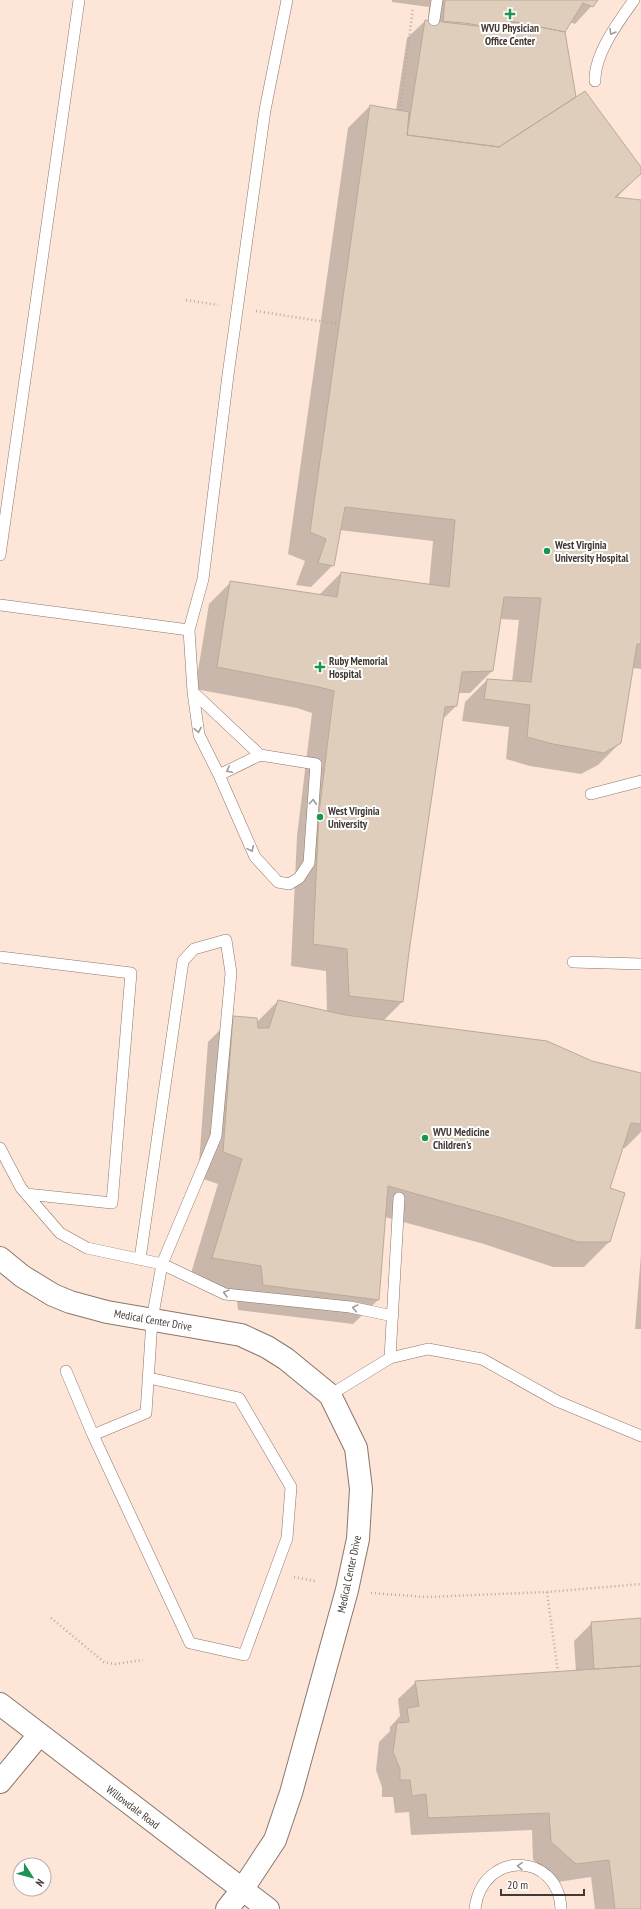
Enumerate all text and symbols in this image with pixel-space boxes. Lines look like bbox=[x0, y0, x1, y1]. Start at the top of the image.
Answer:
marker: WVU Physician Office Center bbox=[504, 8, 516, 20]
place label: WVU Physician Office Center bbox=[480, 21, 539, 48]
one-way arrow bbox=[609, 28, 616, 35]
place label: West Virginia University Hospital bbox=[554, 538, 629, 565]
marker: West Virginia University Hospital bbox=[542, 546, 552, 556]
place label: Ruby Memorial Hospital bbox=[329, 654, 388, 681]
marker: Ruby Memorial Hospital bbox=[314, 661, 326, 673]
one-way arrow bbox=[194, 727, 202, 733]
one-way arrow bbox=[225, 765, 233, 773]
one-way arrow bbox=[309, 799, 318, 805]
place label: West Virginia University bbox=[327, 804, 380, 831]
marker: West Virginia University bbox=[315, 812, 325, 822]
one-way arrow bbox=[247, 845, 255, 852]
place label: WVU Medicine Children's bbox=[432, 1125, 490, 1152]
marker: WVU Medicine Children's bbox=[420, 1133, 430, 1143]
one-way arrow bbox=[223, 1289, 230, 1298]
one-way arrow bbox=[352, 1304, 358, 1313]
street label: Medical Center Drive bbox=[113, 1306, 193, 1334]
street label: Medical Center Drive bbox=[334, 1534, 364, 1614]
street label: Willowdale Road bbox=[103, 1782, 163, 1832]
north arrow bbox=[12, 1857, 52, 1897]
one-way arrow bbox=[517, 1862, 523, 1870]
scale bar bbox=[501, 1871, 584, 1897]
text: N bbox=[33, 1876, 48, 1889]
text: 20 m bbox=[507, 1877, 528, 1892]

